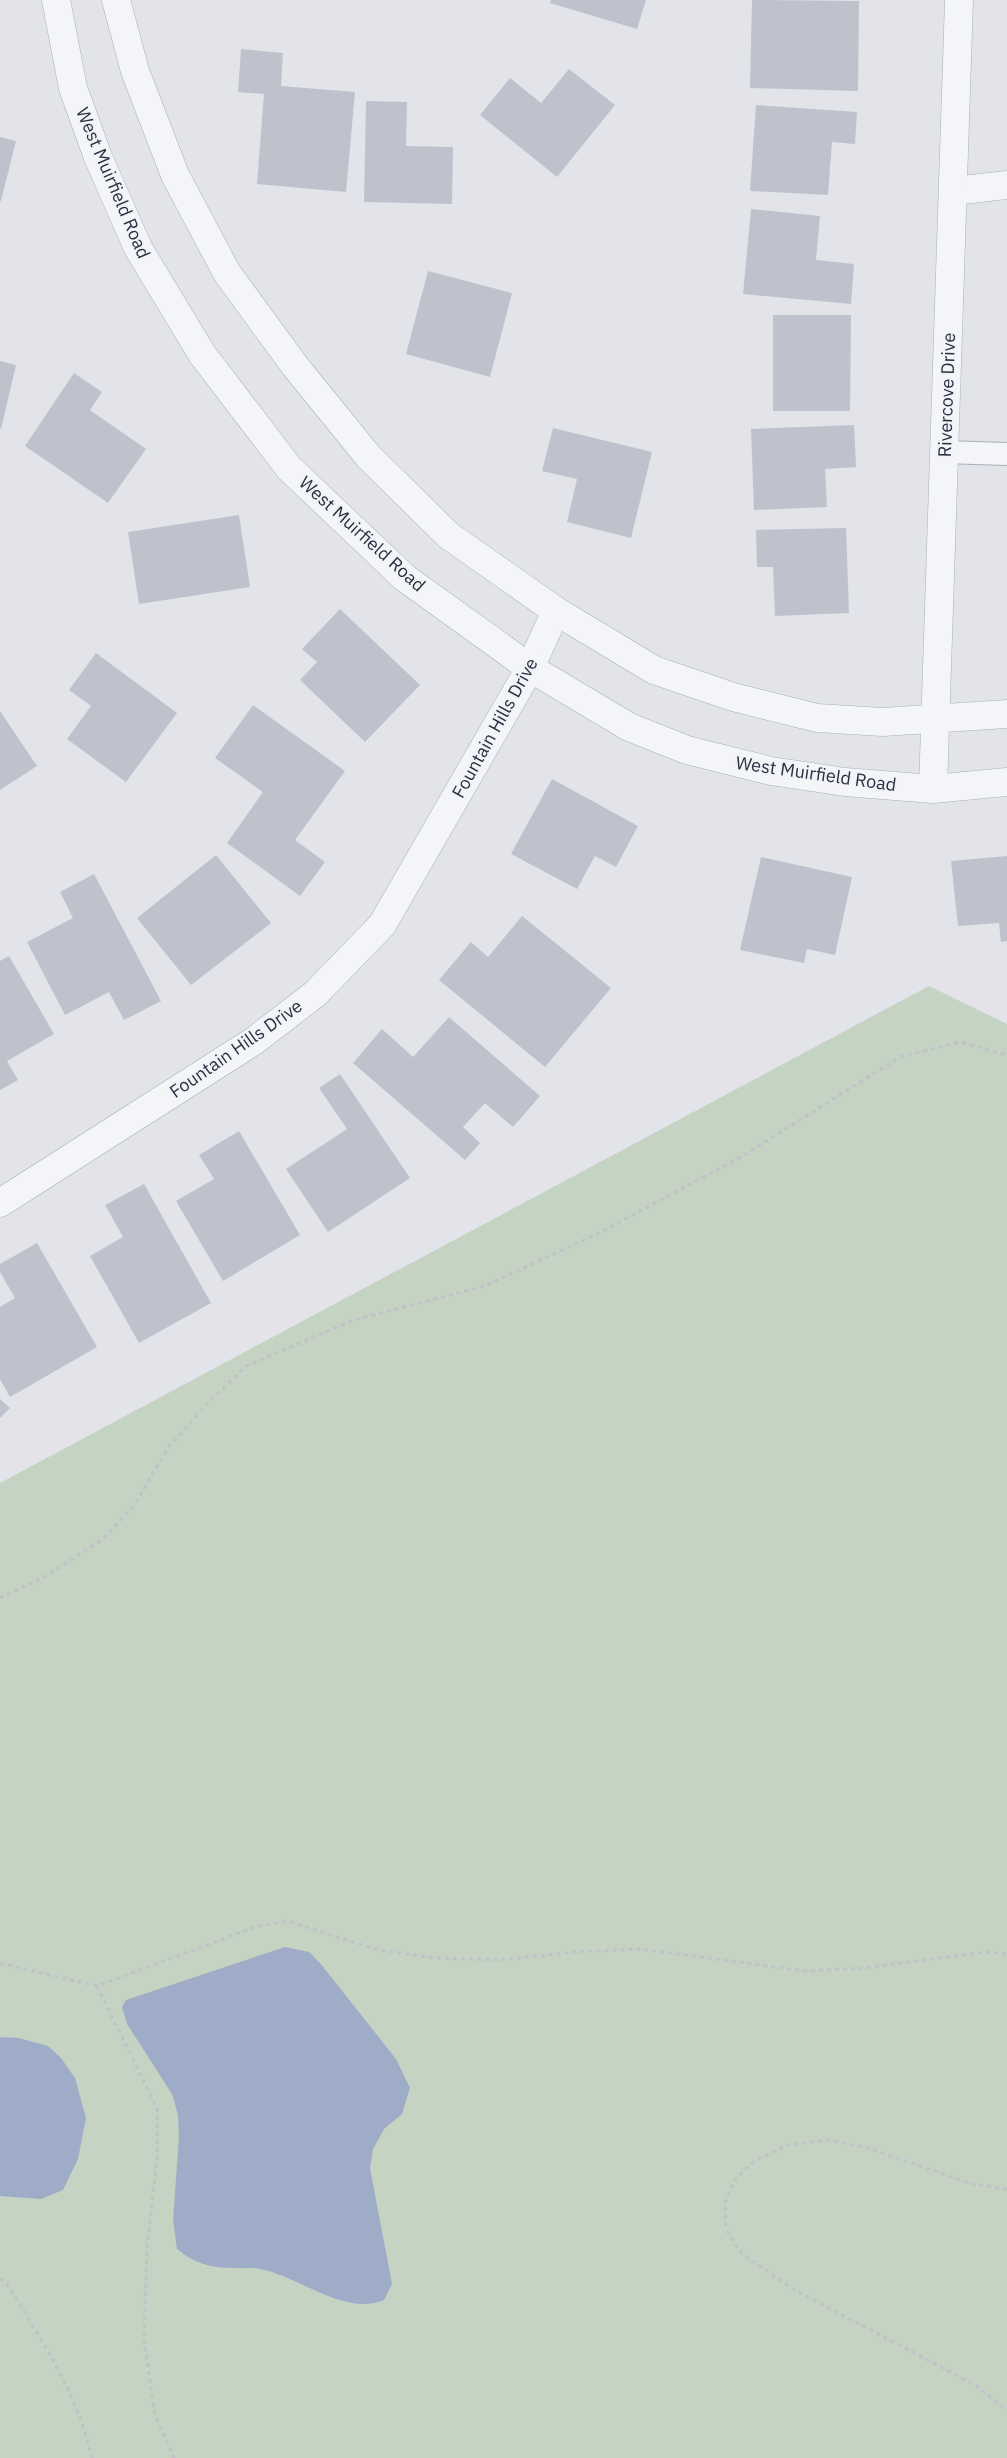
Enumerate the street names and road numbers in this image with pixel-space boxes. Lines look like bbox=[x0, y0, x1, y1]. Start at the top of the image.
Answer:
street label: West Muirfield Road bbox=[71, 104, 156, 262]
street label: Rivercove Drive bbox=[933, 332, 960, 458]
street label: West Muirfield Road bbox=[294, 471, 430, 596]
street label: Fountain Hills Drive bbox=[447, 654, 543, 802]
street label: West Muirfield Road bbox=[734, 751, 898, 796]
street label: Fountain Hills Drive bbox=[165, 994, 307, 1103]

